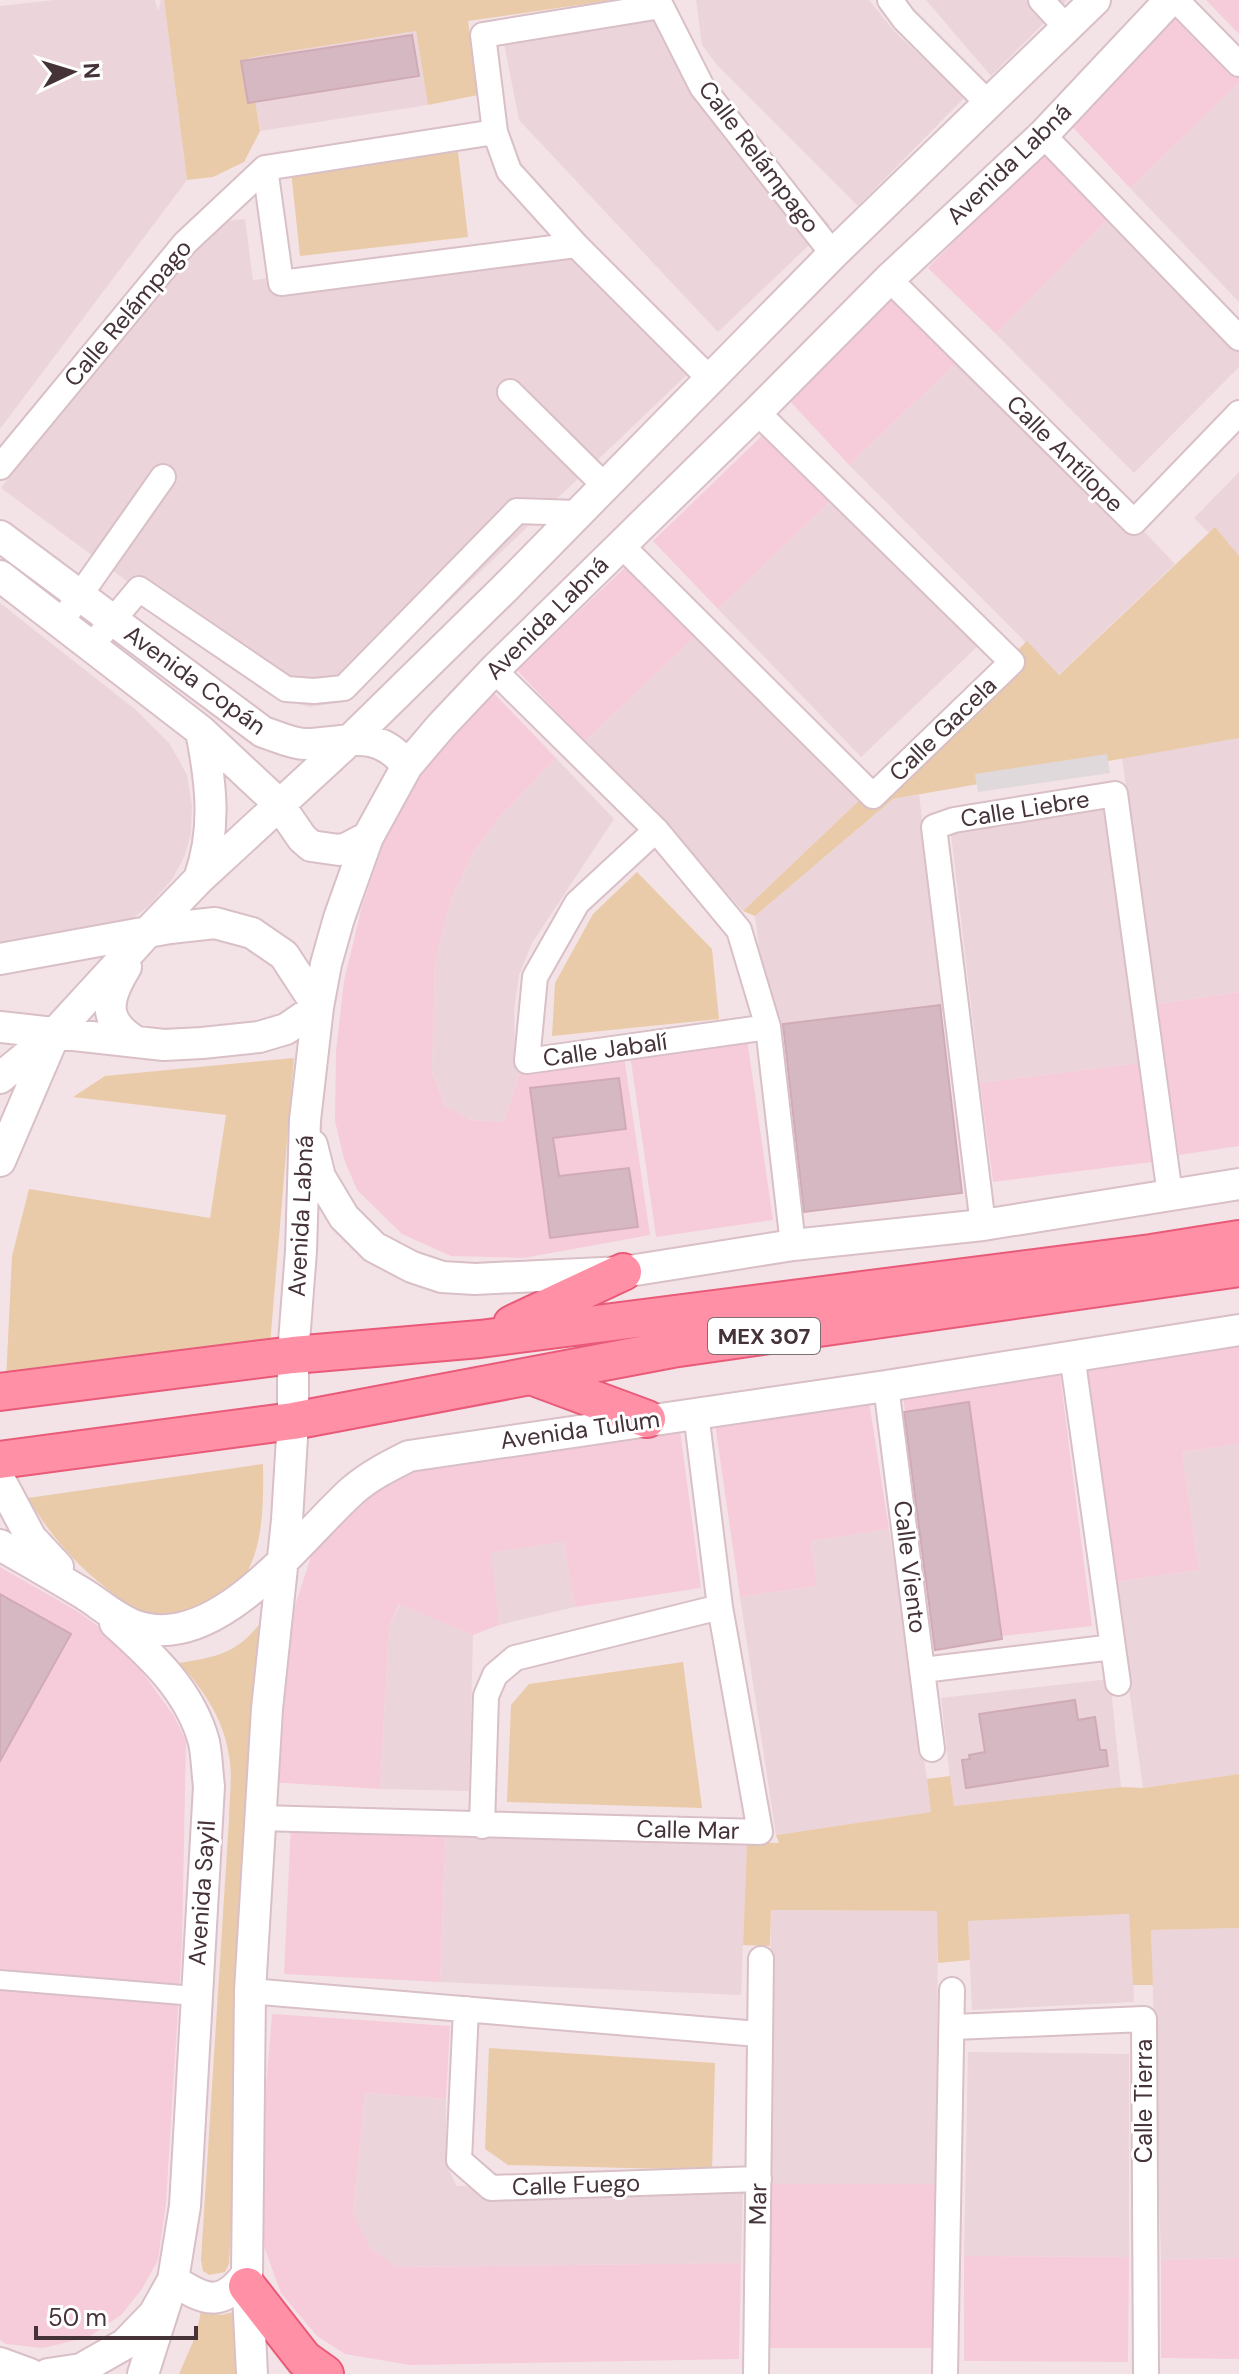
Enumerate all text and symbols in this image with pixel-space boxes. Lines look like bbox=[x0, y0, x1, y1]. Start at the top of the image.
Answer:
north arrow bbox=[32, 32, 112, 112]
text: N bbox=[76, 62, 106, 80]
street label: Calle Relámpago bbox=[692, 74, 827, 239]
street label: Avenida Labná bbox=[940, 96, 1078, 231]
street label: Calle Relámpago bbox=[57, 233, 198, 393]
street label: Calle Antílope bbox=[1000, 388, 1131, 519]
street label: Avenida Labná bbox=[478, 549, 615, 686]
street label: Avenida Copán bbox=[118, 618, 272, 741]
street label: Calle Gacela bbox=[882, 670, 1003, 788]
street label: Calle Liebre bbox=[958, 783, 1092, 834]
street label: Calle Jabalí bbox=[541, 1025, 670, 1074]
street label: Avenida Labná bbox=[281, 1134, 320, 1298]
road number: MEX 307 bbox=[708, 1318, 820, 1354]
street label: Avenida Tulum bbox=[498, 1403, 662, 1456]
street label: Calle Viento bbox=[887, 1499, 934, 1635]
street label: Calle Mar bbox=[636, 1813, 740, 1846]
street label: Avenida Sayil bbox=[181, 1819, 222, 1967]
street label: Calle Tierra bbox=[1128, 2039, 1159, 2163]
street label: Calle Fuego bbox=[511, 2167, 641, 2202]
street label: Mar bbox=[742, 2183, 773, 2225]
scale bar bbox=[36, 2290, 196, 2340]
text: 50 m bbox=[48, 2302, 107, 2333]

